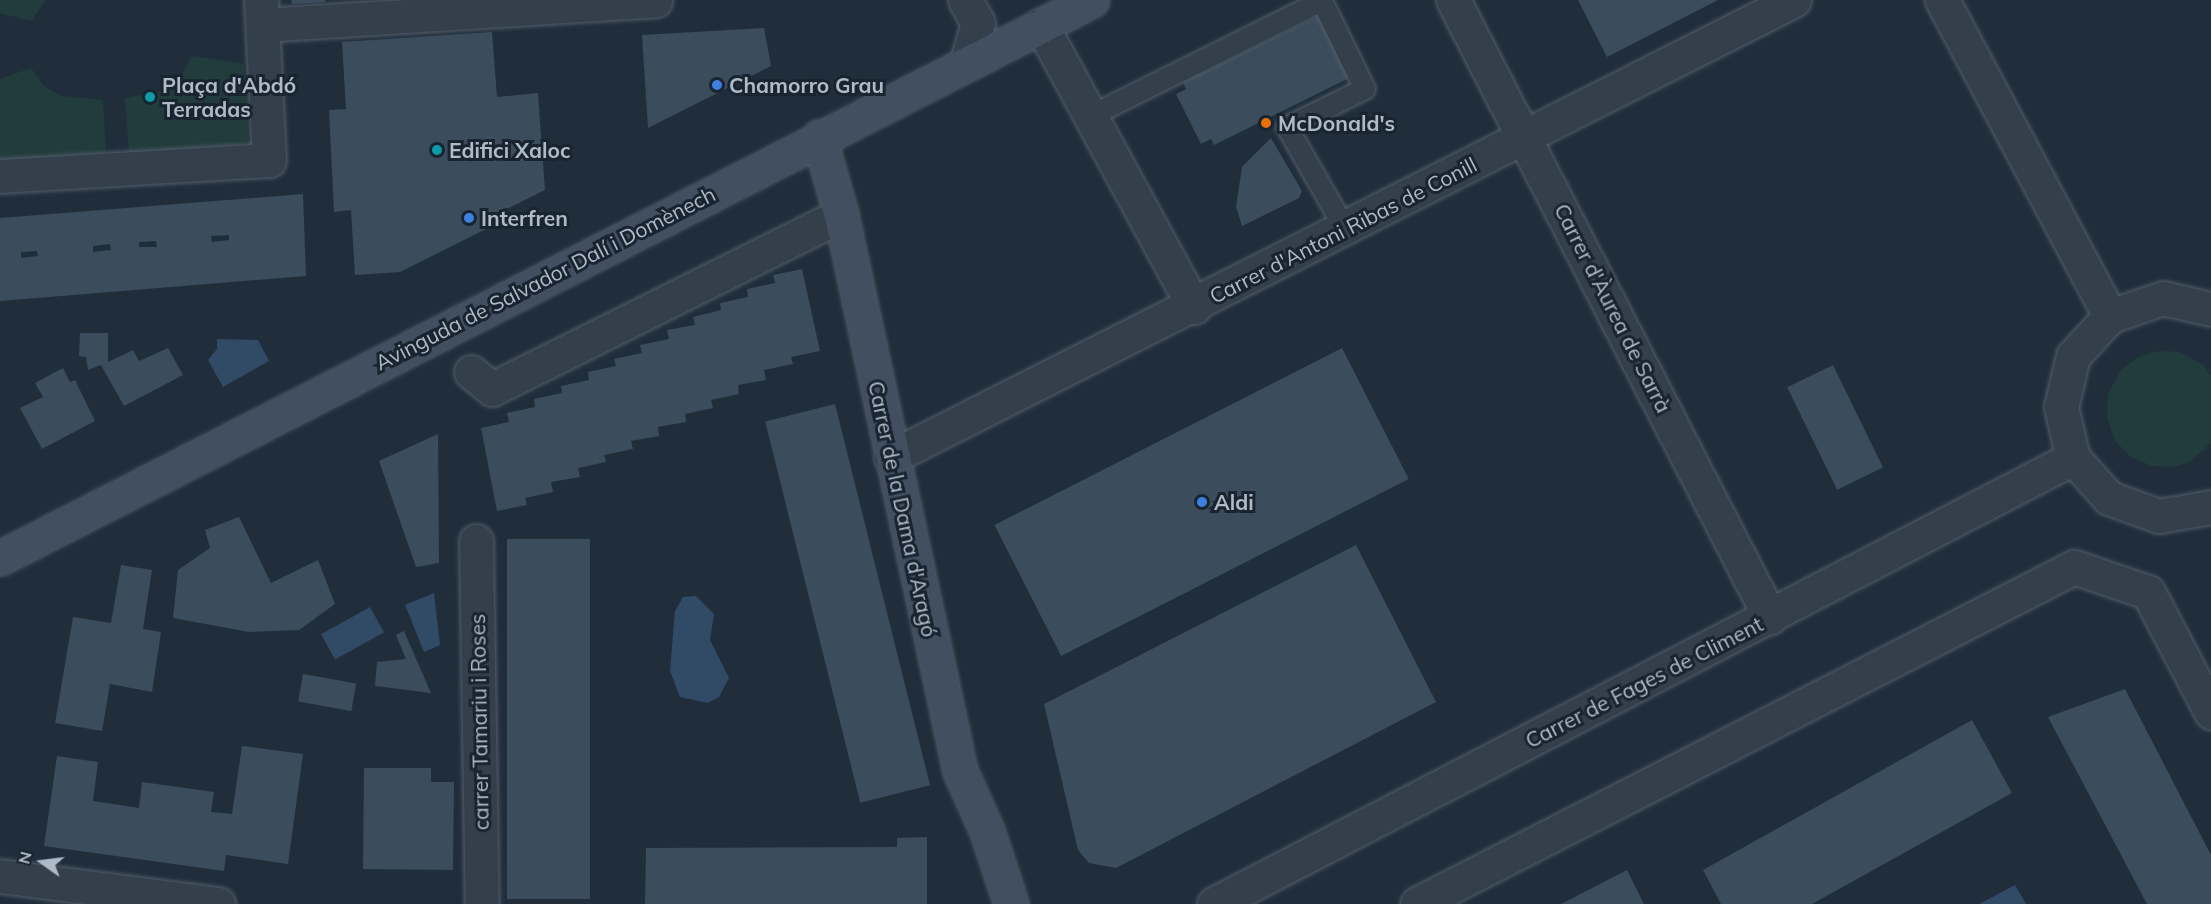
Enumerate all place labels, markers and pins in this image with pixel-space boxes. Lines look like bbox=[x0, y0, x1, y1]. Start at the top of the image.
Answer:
place label: Plaça d'Abdó Terradas bbox=[162, 72, 296, 122]
place label: Chamorro Grau bbox=[729, 72, 884, 98]
marker: Chamorro Grau bbox=[710, 78, 724, 92]
marker: Plaça d'Abdó Terradas bbox=[143, 90, 157, 104]
place label: McDonald's bbox=[1278, 110, 1395, 136]
marker: McDonald's bbox=[1259, 116, 1273, 130]
place label: Edifici Xaloc bbox=[449, 137, 571, 163]
marker: Edifici Xaloc bbox=[430, 143, 444, 157]
place label: Interfren bbox=[481, 205, 568, 231]
marker: Interfren bbox=[462, 211, 476, 225]
place label: Aldi bbox=[1214, 489, 1254, 515]
marker: Aldi bbox=[1195, 495, 1209, 509]

